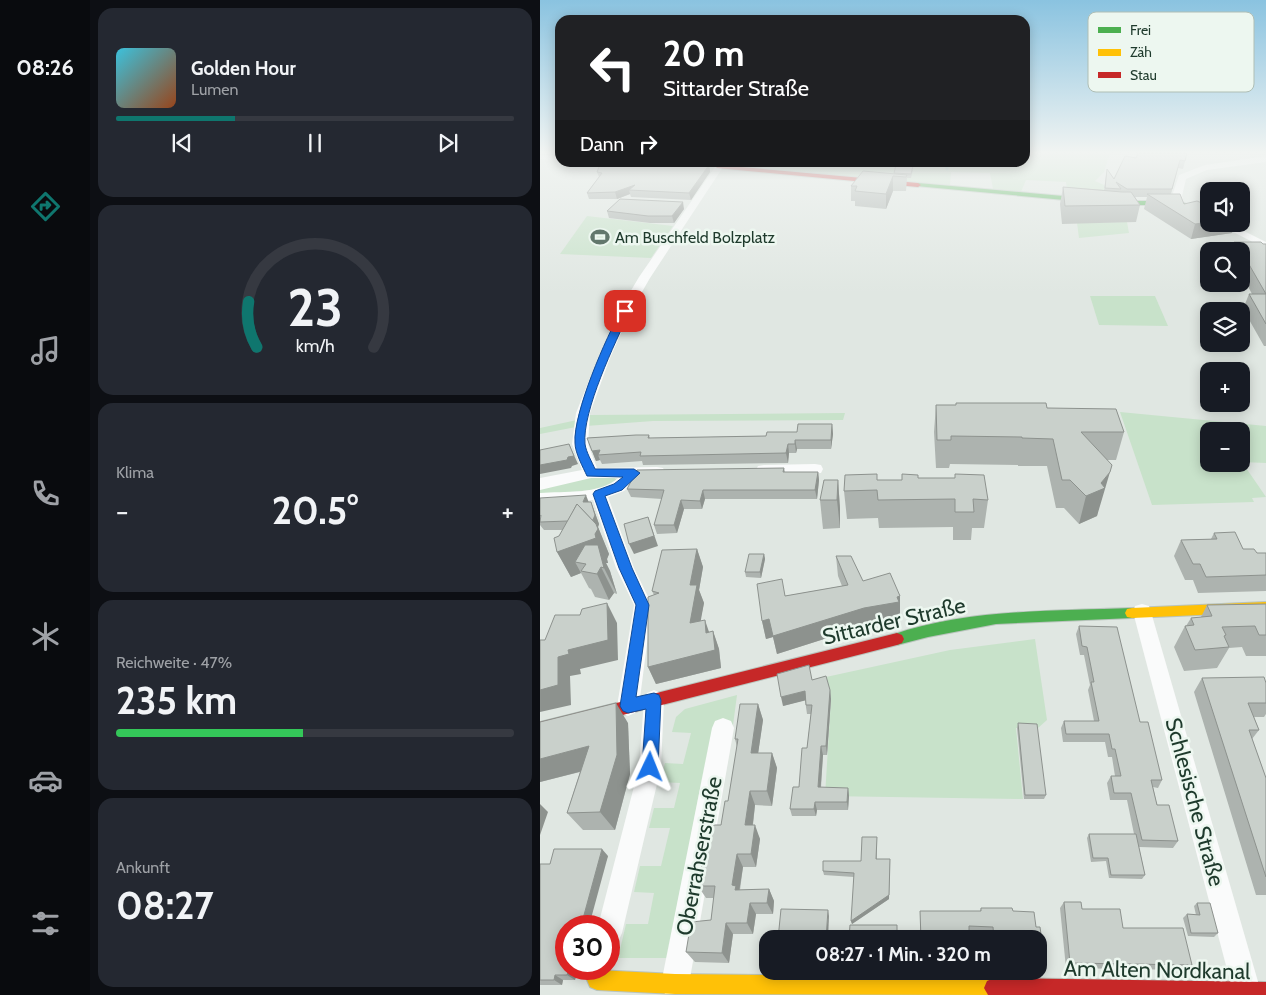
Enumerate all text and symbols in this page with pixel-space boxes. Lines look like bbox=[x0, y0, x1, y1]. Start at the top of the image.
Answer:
legend bbox=[1088, 12, 1254, 92]
text: Frei bbox=[1130, 21, 1151, 39]
text: 20 m bbox=[663, 32, 745, 75]
icon: left bbox=[580, 35, 645, 100]
text: Zäh bbox=[1130, 43, 1152, 61]
text: 08:26 bbox=[16, 54, 74, 81]
text: Golden Hour bbox=[191, 57, 296, 80]
text: Stau bbox=[1130, 66, 1157, 84]
text: Sittarder Straße bbox=[663, 75, 809, 102]
text: Lumen bbox=[191, 80, 238, 99]
icon: previous bbox=[168, 129, 196, 157]
icon: pause bbox=[301, 129, 329, 157]
icon: next bbox=[434, 129, 462, 157]
icon: right bbox=[634, 130, 662, 158]
text: Dann bbox=[580, 133, 624, 156]
map controls bbox=[1200, 182, 1250, 472]
button: sound bbox=[1200, 182, 1250, 232]
icon: directions bbox=[28, 189, 63, 224]
sports icon: Am Buschfeld Bolzplatz bbox=[589, 226, 611, 248]
place label: Am Buschfeld Bolzplatz bbox=[615, 228, 776, 247]
button: search bbox=[1200, 242, 1250, 292]
text: 23 bbox=[287, 276, 343, 339]
pin bbox=[604, 290, 646, 332]
icon: arrive bbox=[611, 297, 639, 325]
button: layers bbox=[1200, 302, 1250, 352]
icon: music bbox=[28, 333, 63, 368]
text: km/h bbox=[295, 335, 335, 356]
button: + bbox=[1200, 362, 1250, 412]
button: − bbox=[1200, 422, 1250, 472]
text: Klima bbox=[116, 463, 154, 482]
icon: phone bbox=[28, 476, 63, 511]
text: 20.5° bbox=[272, 487, 358, 534]
text: − bbox=[116, 494, 128, 528]
text: + bbox=[502, 494, 514, 528]
street label: Sittarder Straße bbox=[820, 591, 968, 651]
icon: climate bbox=[28, 619, 63, 654]
text: Reichweite · 47% bbox=[116, 653, 232, 672]
text: 235 km bbox=[116, 677, 237, 724]
street label: Schlesische Straße bbox=[1160, 715, 1230, 889]
position arrow bbox=[623, 740, 675, 792]
icon: car bbox=[28, 763, 63, 798]
street label: Oberrahserstraße bbox=[670, 774, 728, 938]
text: Ankunft bbox=[116, 858, 170, 877]
text: 08:27 bbox=[116, 882, 214, 929]
icon: filters bbox=[28, 906, 63, 941]
speed limit sign: 30 bbox=[555, 915, 620, 980]
text: 08:27 · 1 Min. · 320 m bbox=[815, 943, 991, 966]
street label: Am Alten Nordkanal bbox=[1063, 955, 1251, 985]

